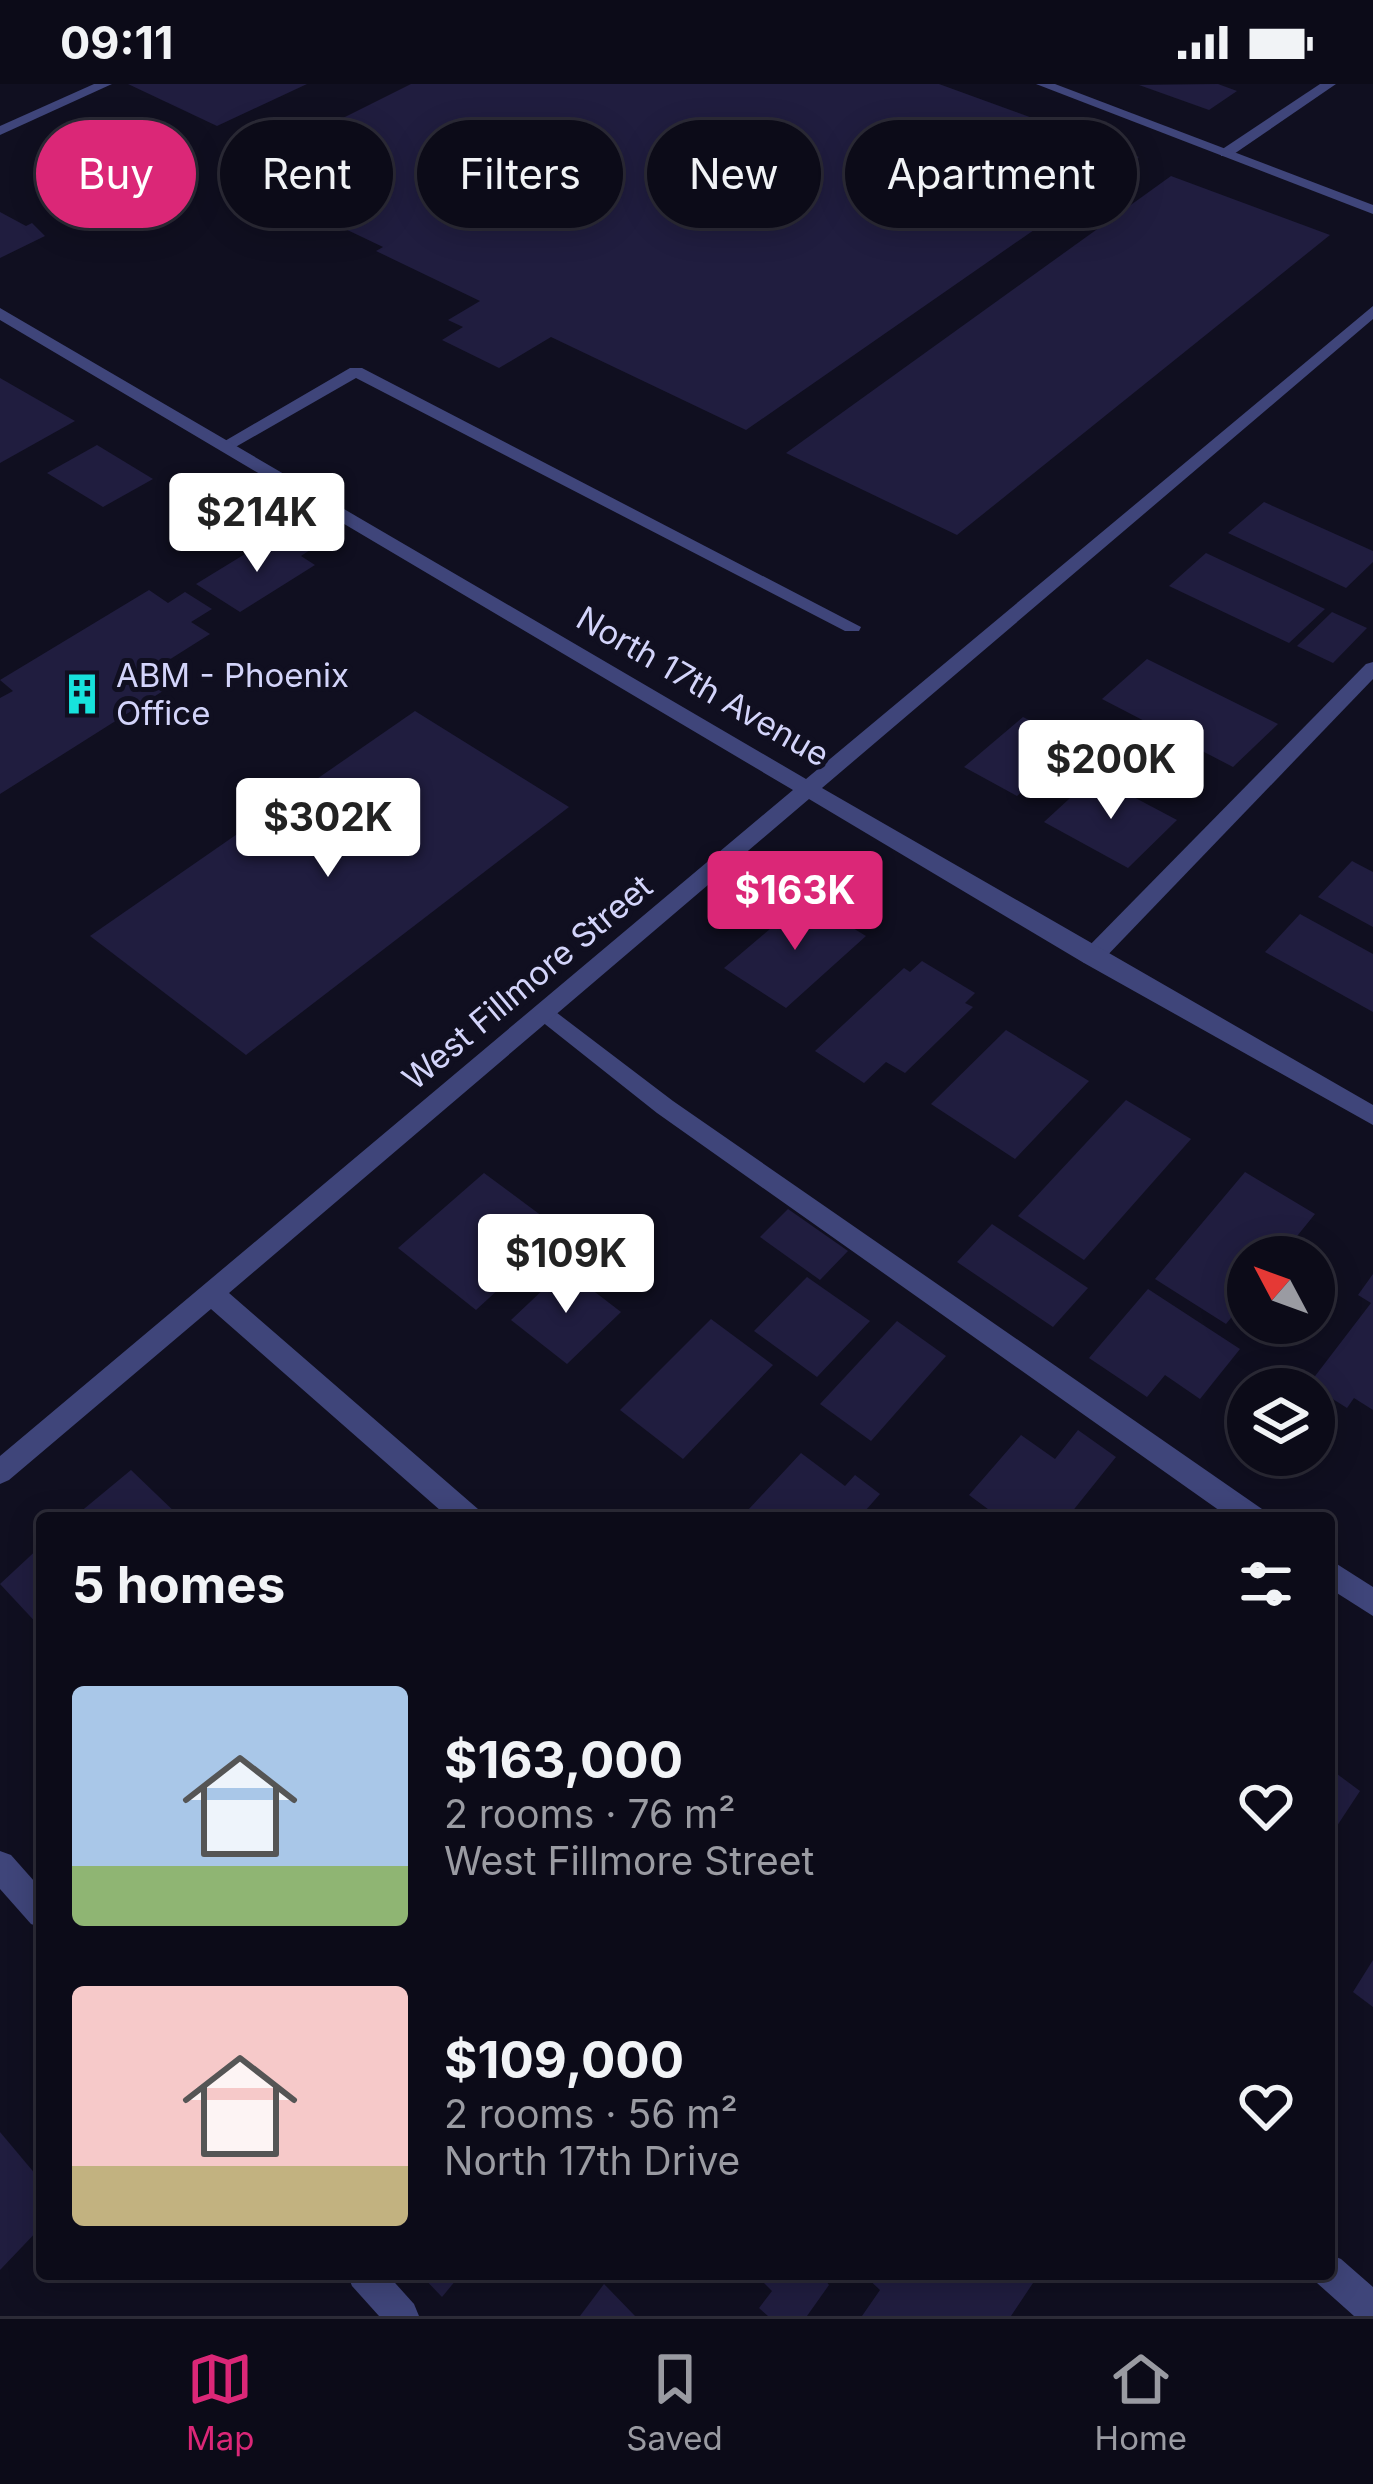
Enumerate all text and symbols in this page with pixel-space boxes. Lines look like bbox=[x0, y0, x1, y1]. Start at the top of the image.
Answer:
text: 09:11 bbox=[60, 15, 173, 70]
chip: Buy bbox=[36, 120, 196, 228]
chip: Rent bbox=[220, 120, 393, 228]
chip: Filters bbox=[417, 120, 623, 228]
chip: New bbox=[647, 120, 821, 228]
chip: Apartment bbox=[845, 120, 1137, 228]
pin: $214K bbox=[173, 473, 341, 575]
text: $214K bbox=[196, 488, 318, 535]
street label: North 17th Avenue bbox=[570, 597, 836, 775]
place label: ABM - Phoenix Office bbox=[116, 655, 349, 733]
building icon: ABM - Phoenix Office bbox=[59, 671, 105, 717]
pin: $200K bbox=[1027, 720, 1195, 822]
text: $200K bbox=[1046, 735, 1176, 782]
pin: $302K bbox=[244, 778, 412, 880]
text: $302K bbox=[263, 793, 393, 840]
pin: $163K bbox=[711, 851, 879, 953]
street label: West Fillmore Street bbox=[394, 866, 660, 1098]
text: $163K bbox=[735, 866, 855, 913]
pin: $109K bbox=[482, 1214, 650, 1316]
text: $109K bbox=[505, 1229, 627, 1276]
north arrow bbox=[1227, 1236, 1335, 1344]
map controls bbox=[1227, 1236, 1335, 1476]
button: layers bbox=[1227, 1368, 1335, 1476]
icon: filters bbox=[1233, 1551, 1299, 1617]
text: 5 homes bbox=[72, 1554, 285, 1615]
text: $163,000 bbox=[444, 1729, 683, 1790]
icon: home bbox=[168, 1734, 312, 1878]
icon: heart bbox=[1233, 1773, 1299, 1839]
text: 2 rooms · 76 m² bbox=[444, 1790, 736, 1837]
text: West Fillmore Street bbox=[444, 1837, 814, 1884]
text: $109,000 bbox=[444, 2029, 684, 2090]
icon: home bbox=[168, 2034, 312, 2178]
icon: heart bbox=[1233, 2073, 1299, 2139]
text: 2 rooms · 56 m² bbox=[444, 2090, 738, 2137]
text: North 17th Drive bbox=[444, 2137, 740, 2184]
tab: Map bbox=[186, 2346, 254, 2458]
tab: Saved bbox=[626, 2346, 723, 2458]
tab: Home bbox=[1095, 2346, 1187, 2458]

